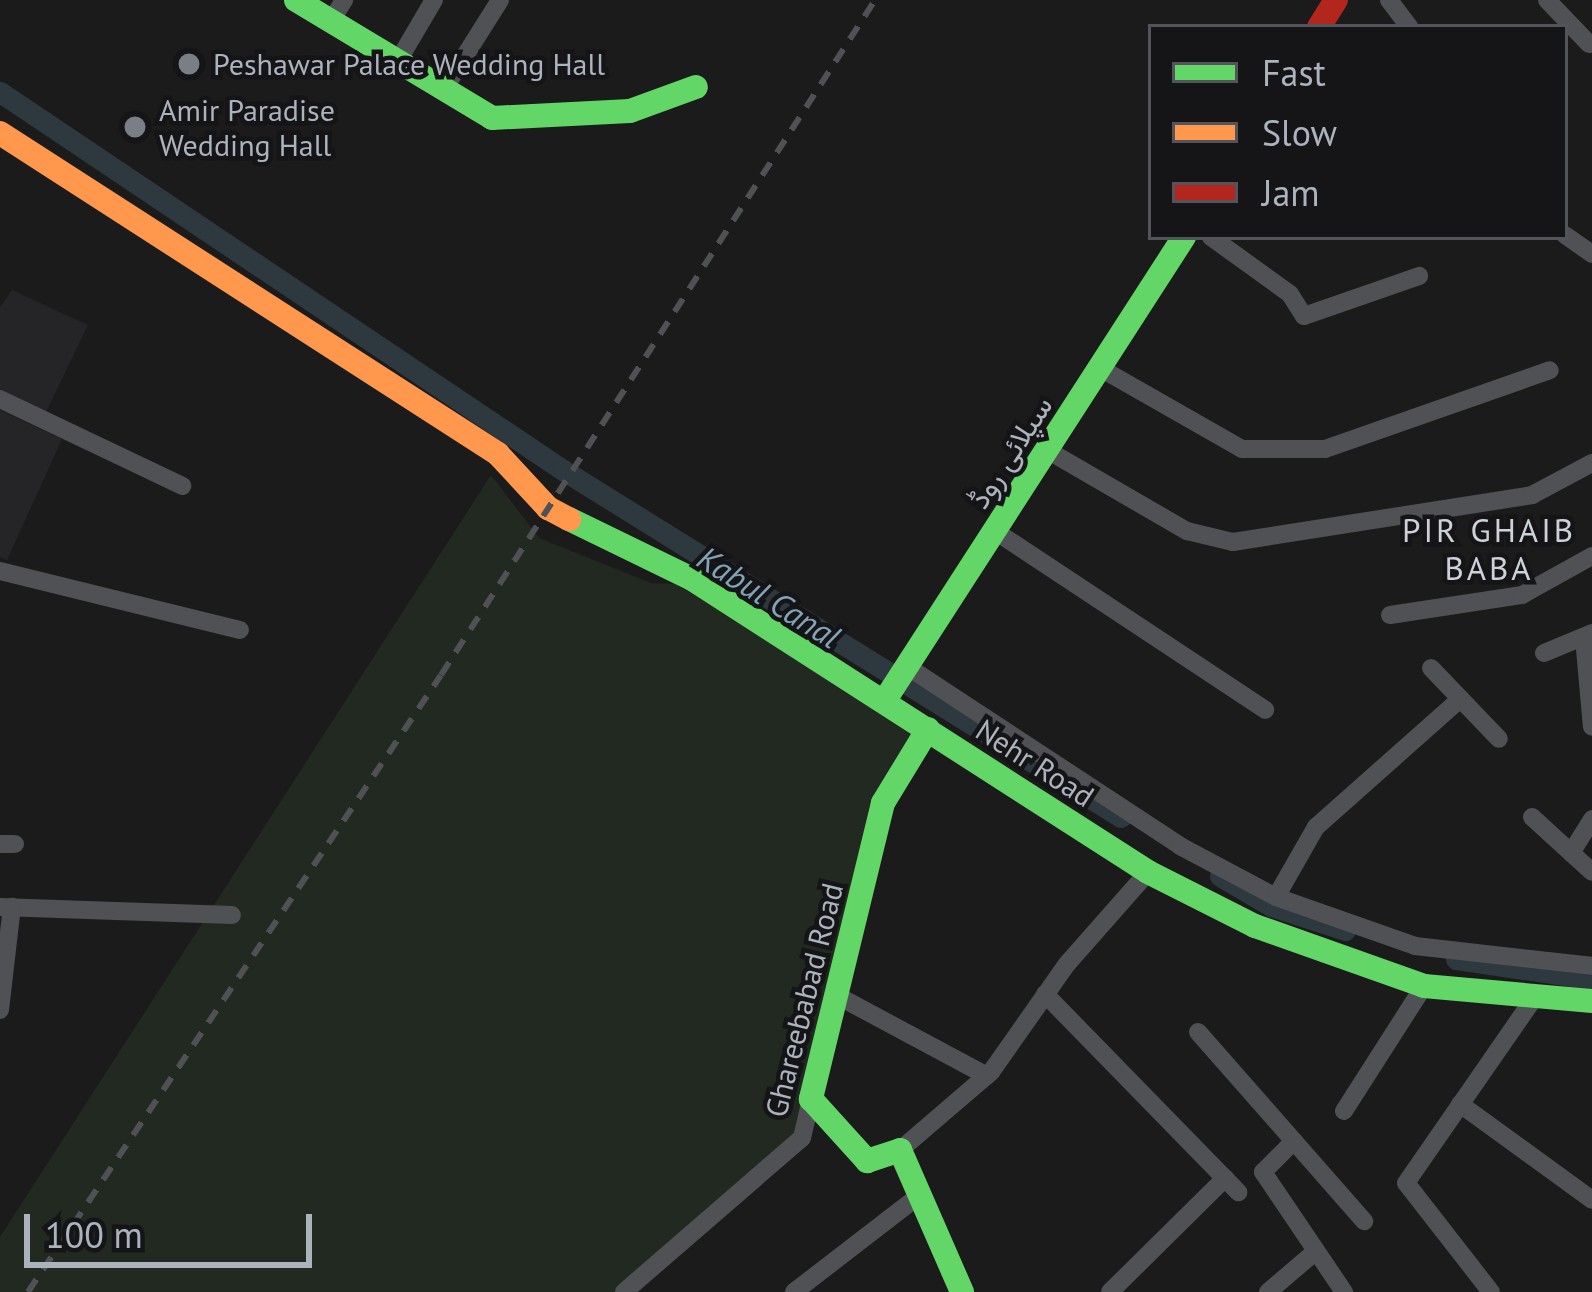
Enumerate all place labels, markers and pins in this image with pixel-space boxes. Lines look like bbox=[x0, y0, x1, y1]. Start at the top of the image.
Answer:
place label: Peshawar Palace Wedding Hall bbox=[213, 46, 606, 82]
marker: Peshawar Palace Wedding Hall bbox=[176, 51, 202, 77]
place label: Amir Paradise Wedding Hall bbox=[159, 92, 335, 162]
marker: Amir Paradise Wedding Hall bbox=[122, 114, 148, 140]

